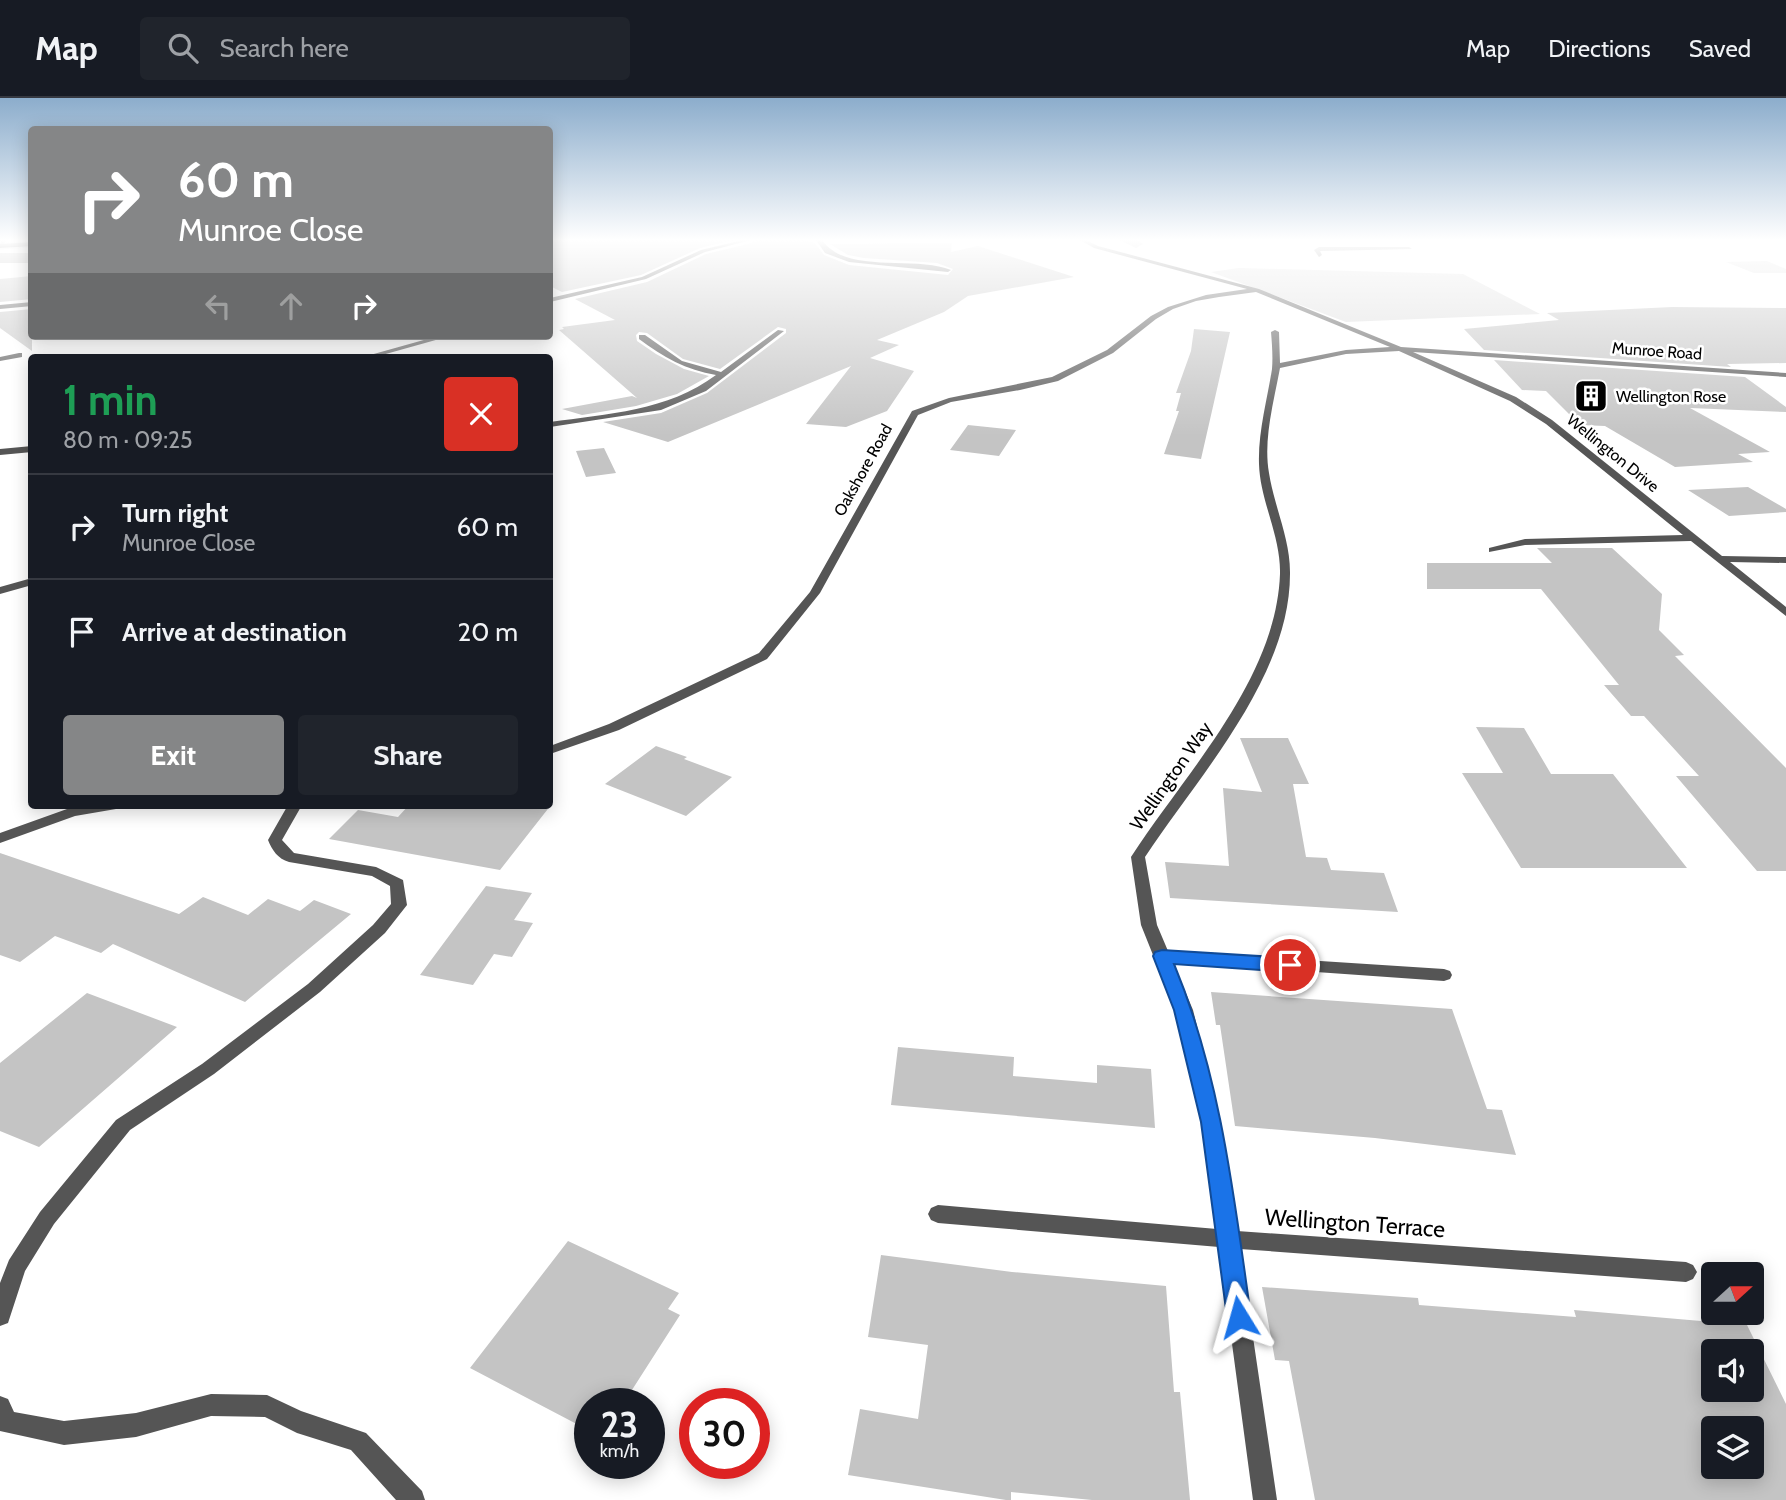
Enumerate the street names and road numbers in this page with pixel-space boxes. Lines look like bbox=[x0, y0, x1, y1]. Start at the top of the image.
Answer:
street label: Munroe Road bbox=[1611, 338, 1703, 364]
street label: Wellington Drive bbox=[1563, 410, 1663, 496]
street label: Oakshore Road bbox=[830, 421, 896, 519]
street label: Wellington Way bbox=[1125, 717, 1217, 835]
street label: Wellington Terrace bbox=[1264, 1203, 1446, 1243]

